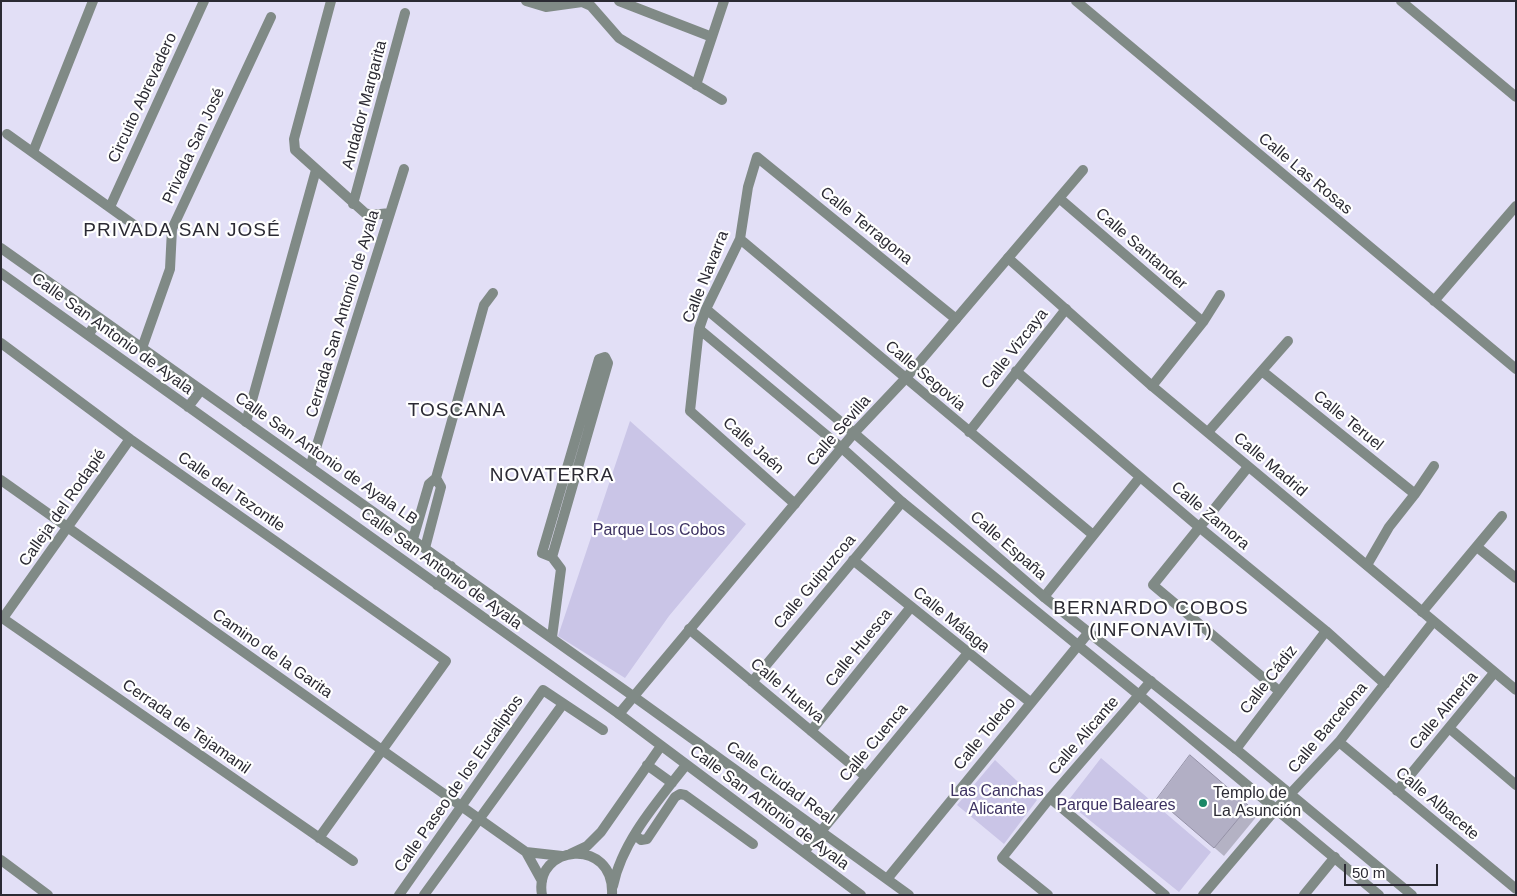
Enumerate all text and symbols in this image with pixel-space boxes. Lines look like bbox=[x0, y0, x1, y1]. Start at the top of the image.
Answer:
street label: Circuito Abrevadero bbox=[104, 30, 182, 166]
street label: Andador Margarita bbox=[339, 39, 391, 171]
street label: Privada San José bbox=[159, 85, 229, 207]
street label: Calle Las Rosas bbox=[1254, 129, 1356, 219]
street label: Calle Terragona bbox=[816, 183, 916, 269]
street label: Calle Santander bbox=[1091, 204, 1191, 294]
street label: Cerrada San Antonio de Ayala bbox=[302, 208, 384, 420]
district label: PRIVADA SAN JOSÉ bbox=[81, 220, 283, 242]
street label: Calle Navarra bbox=[679, 228, 733, 326]
street label: Calle San Antonio de Ayala bbox=[28, 269, 196, 399]
street label: Calle Vizcaya bbox=[978, 305, 1052, 393]
street label: Calle Segovia bbox=[881, 337, 969, 415]
street label: Calle Teruel bbox=[1309, 387, 1387, 455]
street label: Calle San Antonio de Ayala LB bbox=[231, 388, 421, 530]
street label: Calle Sevilla bbox=[803, 391, 875, 471]
district label: TOSCANA bbox=[407, 400, 507, 422]
street label: Calle Jaén bbox=[718, 414, 788, 478]
street label: Calle Madrid bbox=[1229, 429, 1311, 501]
street label: Calleja del Rodapié bbox=[15, 446, 111, 570]
street label: Calle del Tezontle bbox=[174, 448, 288, 536]
district label: NOVATERRA bbox=[489, 465, 615, 487]
street label: Calle Zamora bbox=[1167, 478, 1253, 554]
street label: Calle San Antonio de Ayala bbox=[357, 504, 525, 634]
street label: Calle España bbox=[966, 508, 1050, 584]
park label: Parque Los Cobos bbox=[593, 521, 725, 541]
street label: Calle Guipuzcoa bbox=[770, 531, 860, 633]
street label: Calle Málaga bbox=[909, 583, 993, 657]
district label: BERNARDO COBOS (INFONAVIT) bbox=[1051, 598, 1251, 642]
street label: Camino de la Garita bbox=[208, 605, 336, 703]
street label: Calle Huesca bbox=[822, 605, 896, 691]
street label: Calle Cádiz bbox=[1236, 642, 1302, 718]
street label: Calle Huelva bbox=[746, 654, 828, 728]
street label: Calle Almería bbox=[1406, 668, 1482, 754]
street label: Cerrada de Tejamanil bbox=[118, 676, 254, 778]
street label: Calle Barcelona bbox=[1284, 679, 1372, 777]
street label: Calle Paseo de los Eucaliptos bbox=[390, 692, 528, 876]
street label: Calle Alicante bbox=[1045, 693, 1123, 779]
street label: Calle Toledo bbox=[950, 694, 1020, 774]
street label: Calle Cuenca bbox=[836, 700, 912, 786]
street label: Calle Ciudad Real bbox=[722, 737, 838, 829]
street label: Calle San Antonio de Ayala bbox=[686, 742, 852, 874]
street label: Calle Albacete bbox=[1391, 763, 1483, 845]
park label: Las Canchas Alicante bbox=[950, 782, 1044, 820]
place label: Templo de La Asunción bbox=[1213, 784, 1301, 822]
park label: Parque Baleares bbox=[1056, 796, 1176, 816]
marker: Templo de La Asunción bbox=[1197, 797, 1209, 809]
scale bar bbox=[1347, 854, 1441, 886]
text: 50 m bbox=[1352, 864, 1385, 881]

